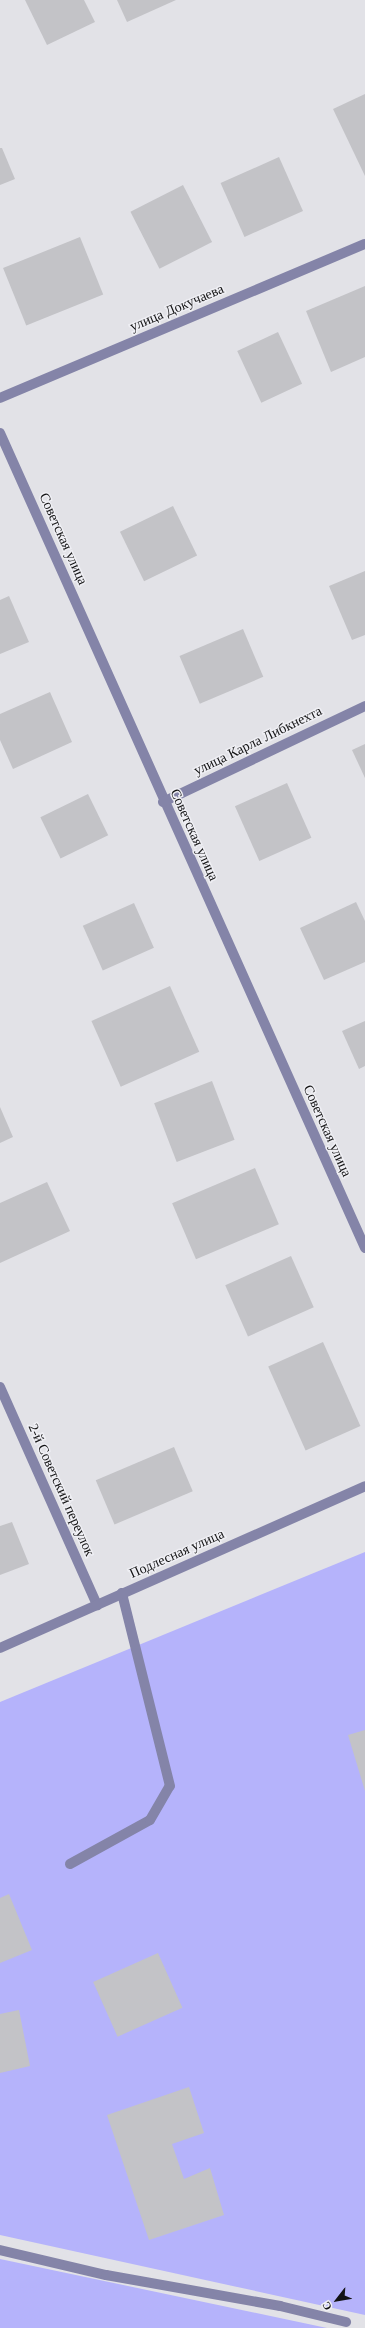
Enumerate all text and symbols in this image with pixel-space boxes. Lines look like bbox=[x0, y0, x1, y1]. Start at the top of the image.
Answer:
street label: улица Докучаева bbox=[128, 281, 226, 335]
street label: Советская улица bbox=[35, 490, 91, 588]
street label: улица Карла Либкнехта bbox=[191, 703, 325, 779]
street label: Советская улица bbox=[166, 786, 222, 884]
street label: Советская улица bbox=[299, 1082, 355, 1180]
street label: 2-й Советский переулок bbox=[24, 1421, 98, 1559]
street label: Подлесная улица bbox=[127, 1526, 227, 1582]
north arrow bbox=[317, 2280, 357, 2320]
text: С bbox=[320, 2300, 334, 2313]

